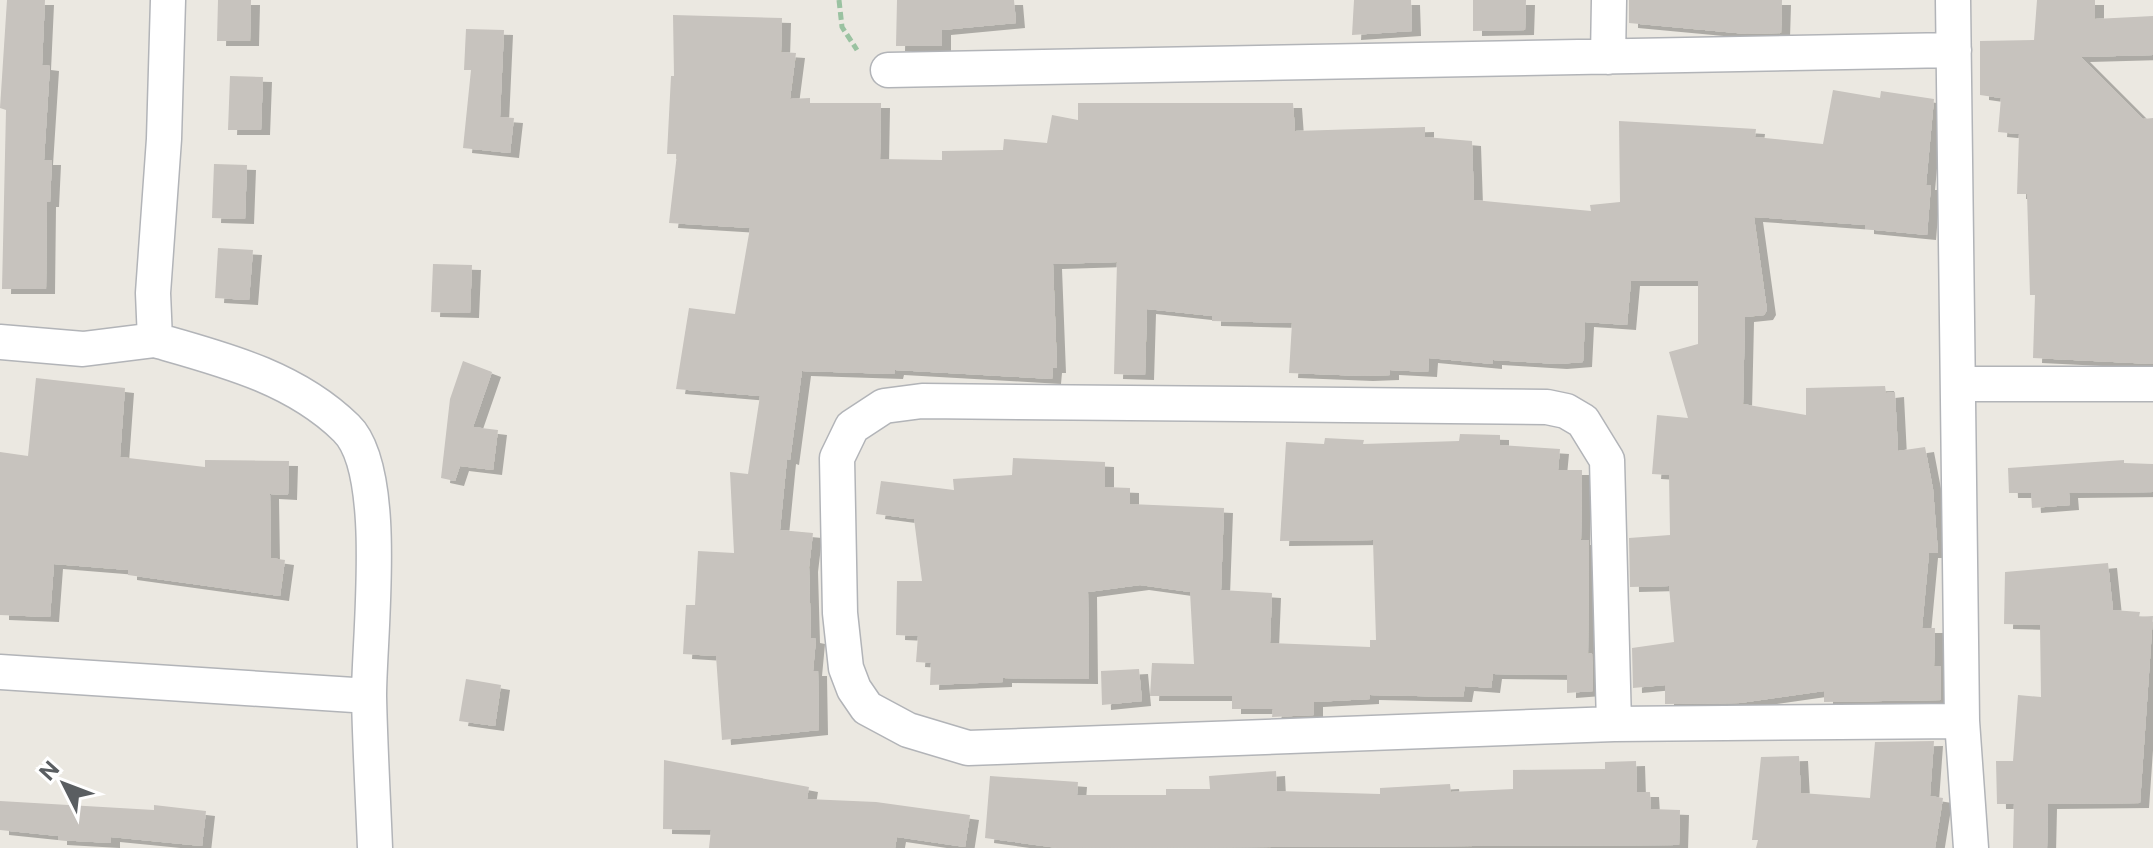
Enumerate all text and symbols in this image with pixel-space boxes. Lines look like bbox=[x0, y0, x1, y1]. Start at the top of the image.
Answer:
north arrow bbox=[24, 744, 104, 824]
text: N bbox=[34, 756, 65, 786]

